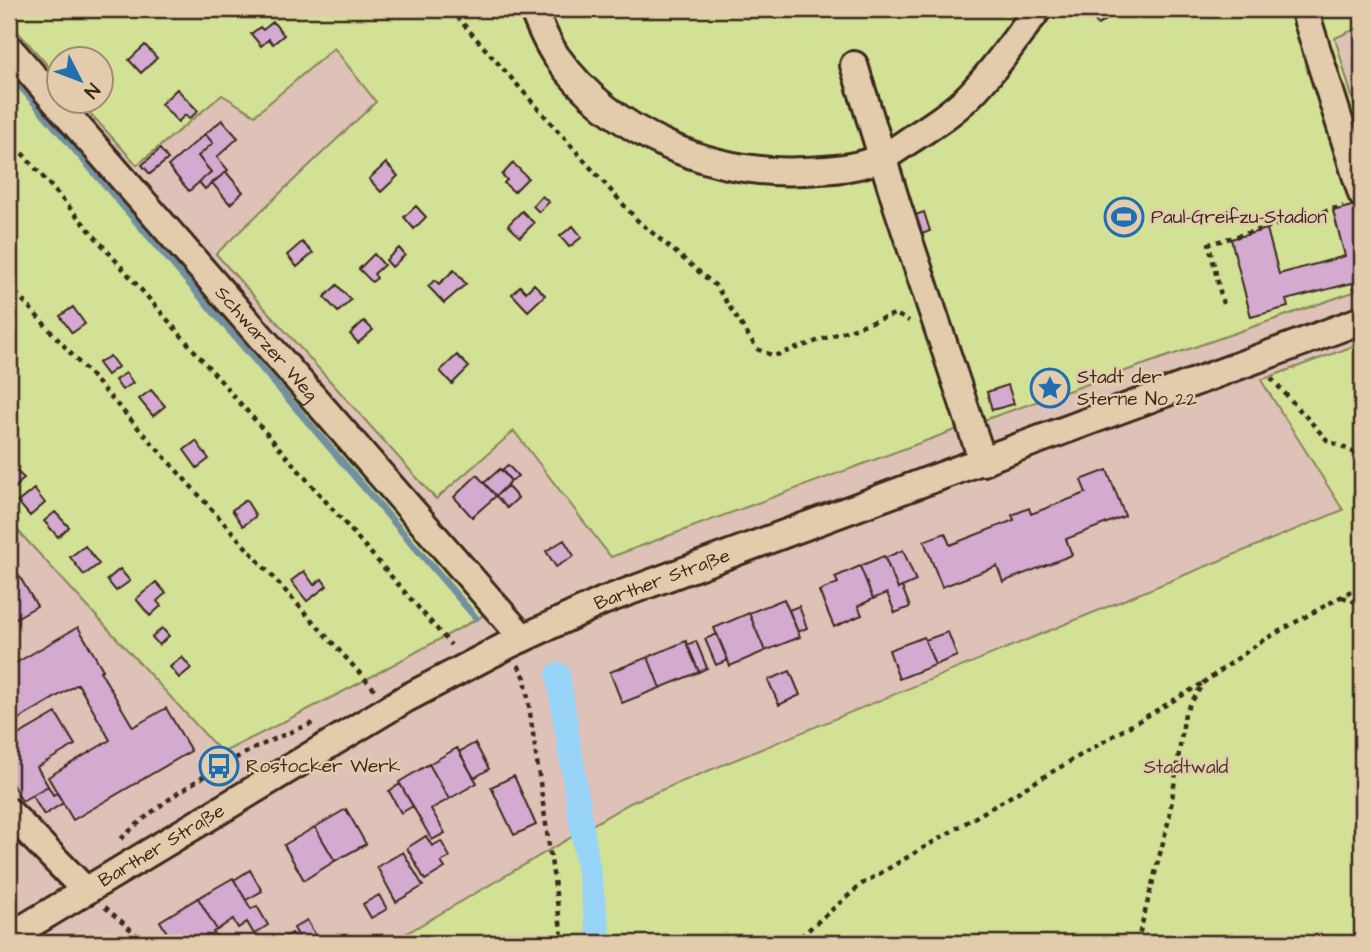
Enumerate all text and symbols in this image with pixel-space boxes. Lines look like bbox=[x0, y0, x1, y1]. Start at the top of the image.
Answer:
north arrow bbox=[46, 46, 116, 116]
text: N bbox=[77, 77, 106, 104]
sports icon: Paul-Greifzu-Stadion bbox=[1103, 196, 1145, 238]
place label: Paul-Greifzu-Stadion bbox=[1151, 204, 1327, 231]
street label: Schwarzer Weg bbox=[209, 280, 324, 408]
place label: Stadt der Sterne No 22 bbox=[1077, 364, 1197, 413]
place icon: Stadt der Sterne No 22 bbox=[1029, 367, 1071, 409]
street label: Barther Straße bbox=[590, 542, 734, 617]
bus stop icon: Rostocker Werk bbox=[198, 745, 240, 787]
place label: Rostocker Werk bbox=[246, 753, 401, 780]
park label: Stadtwald bbox=[1144, 754, 1229, 781]
street label: Barther Straße bbox=[93, 797, 230, 894]

